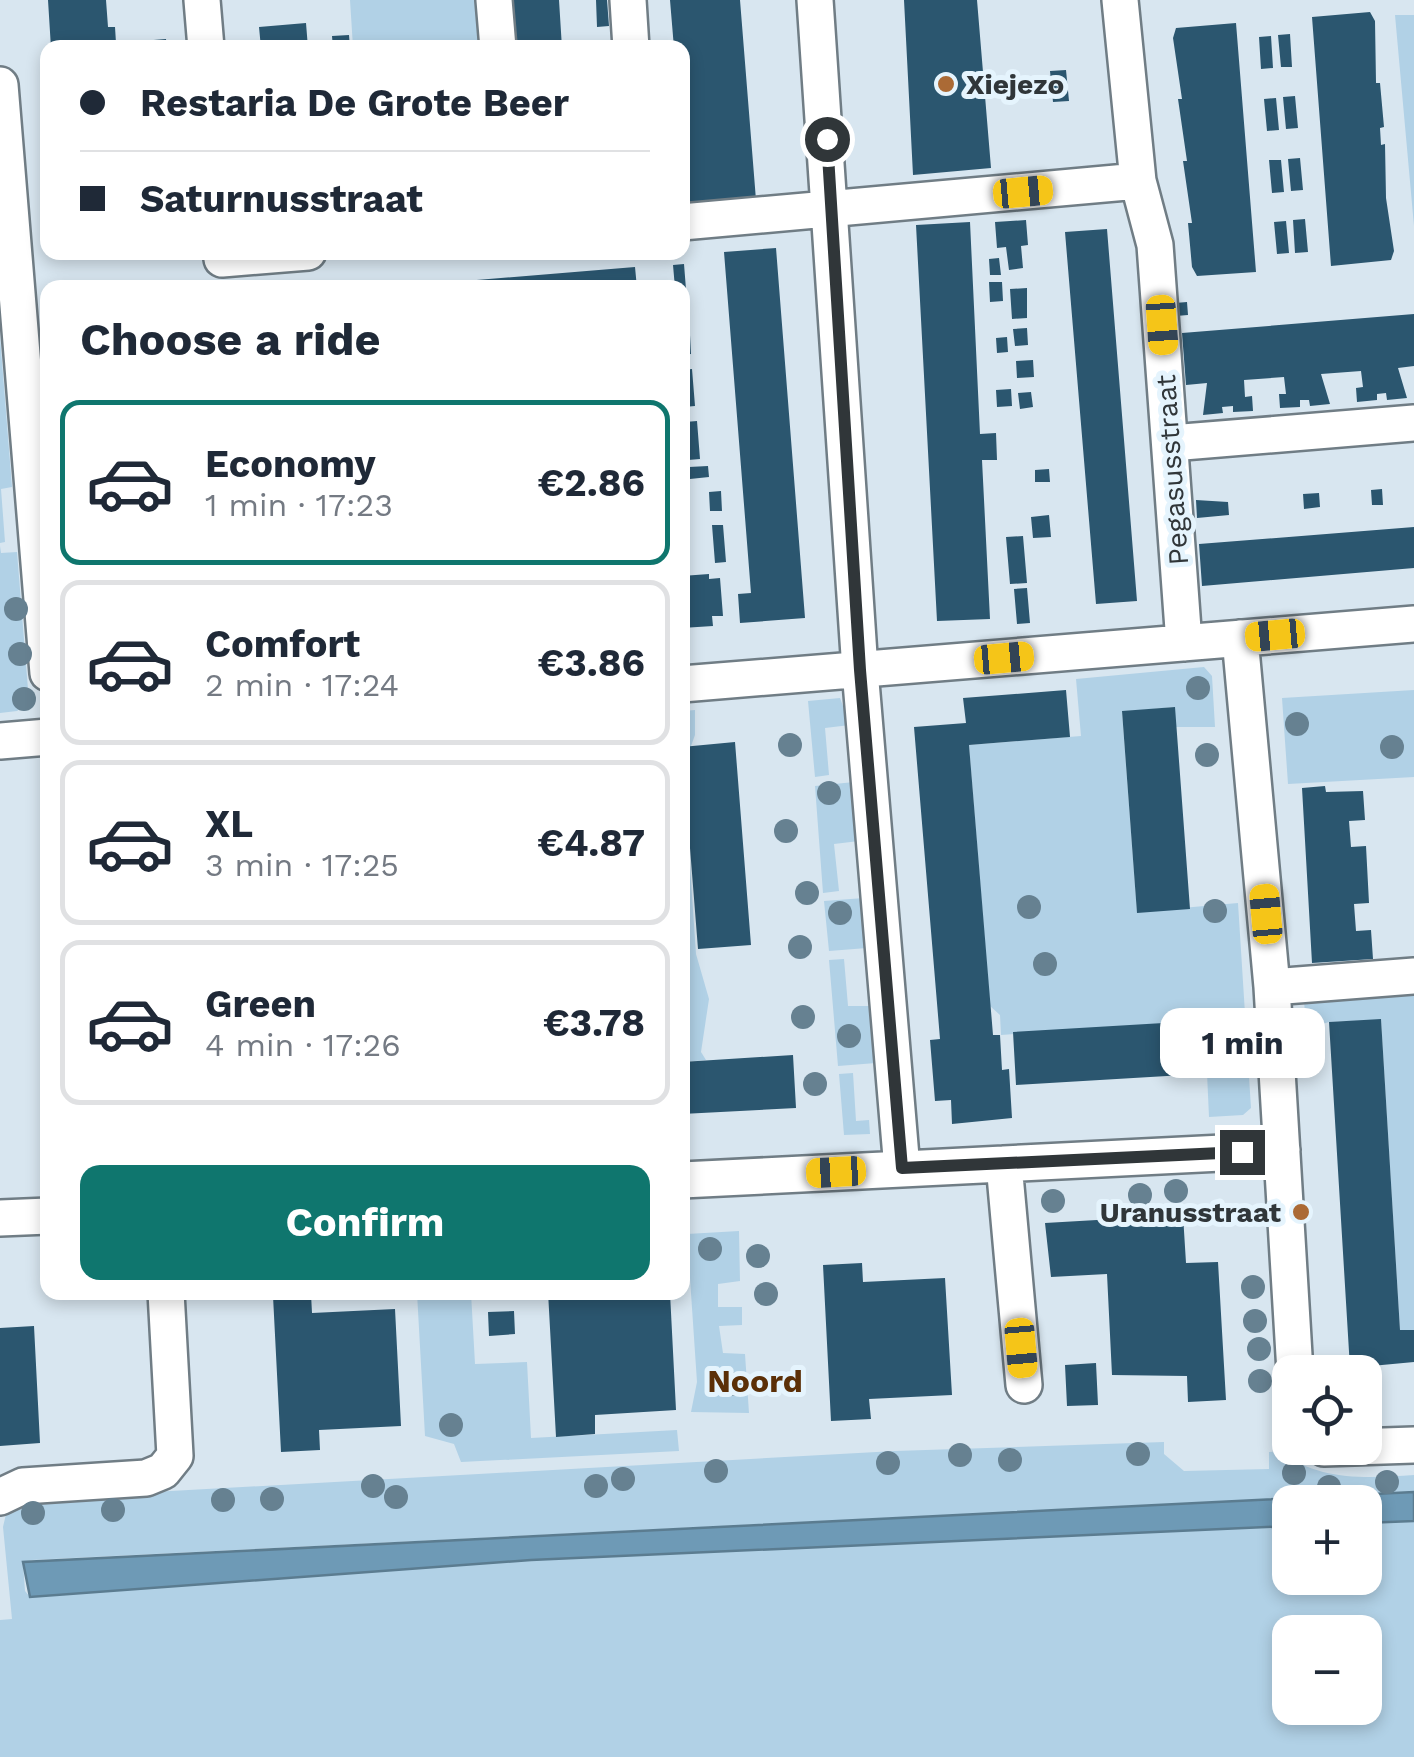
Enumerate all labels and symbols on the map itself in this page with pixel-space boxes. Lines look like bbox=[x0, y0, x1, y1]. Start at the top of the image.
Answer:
place label: Xiejezo bbox=[966, 68, 1064, 101]
marker: Xiejezo bbox=[935, 73, 957, 95]
route start bbox=[805, 117, 850, 162]
car bbox=[992, 174, 1054, 210]
car bbox=[1145, 294, 1179, 356]
street label: Pegasusstraat bbox=[1149, 373, 1195, 566]
car bbox=[1244, 617, 1306, 653]
car bbox=[973, 640, 1035, 676]
car bbox=[1248, 883, 1284, 945]
callout: 1 min bbox=[1160, 1007, 1324, 1077]
route end bbox=[1220, 1130, 1265, 1175]
car bbox=[805, 1155, 867, 1189]
place label: Uranusstraat bbox=[1100, 1196, 1281, 1229]
marker: Uranusstraat bbox=[1290, 1201, 1312, 1223]
car bbox=[1003, 1317, 1039, 1379]
district label: Noord bbox=[707, 1362, 803, 1400]

